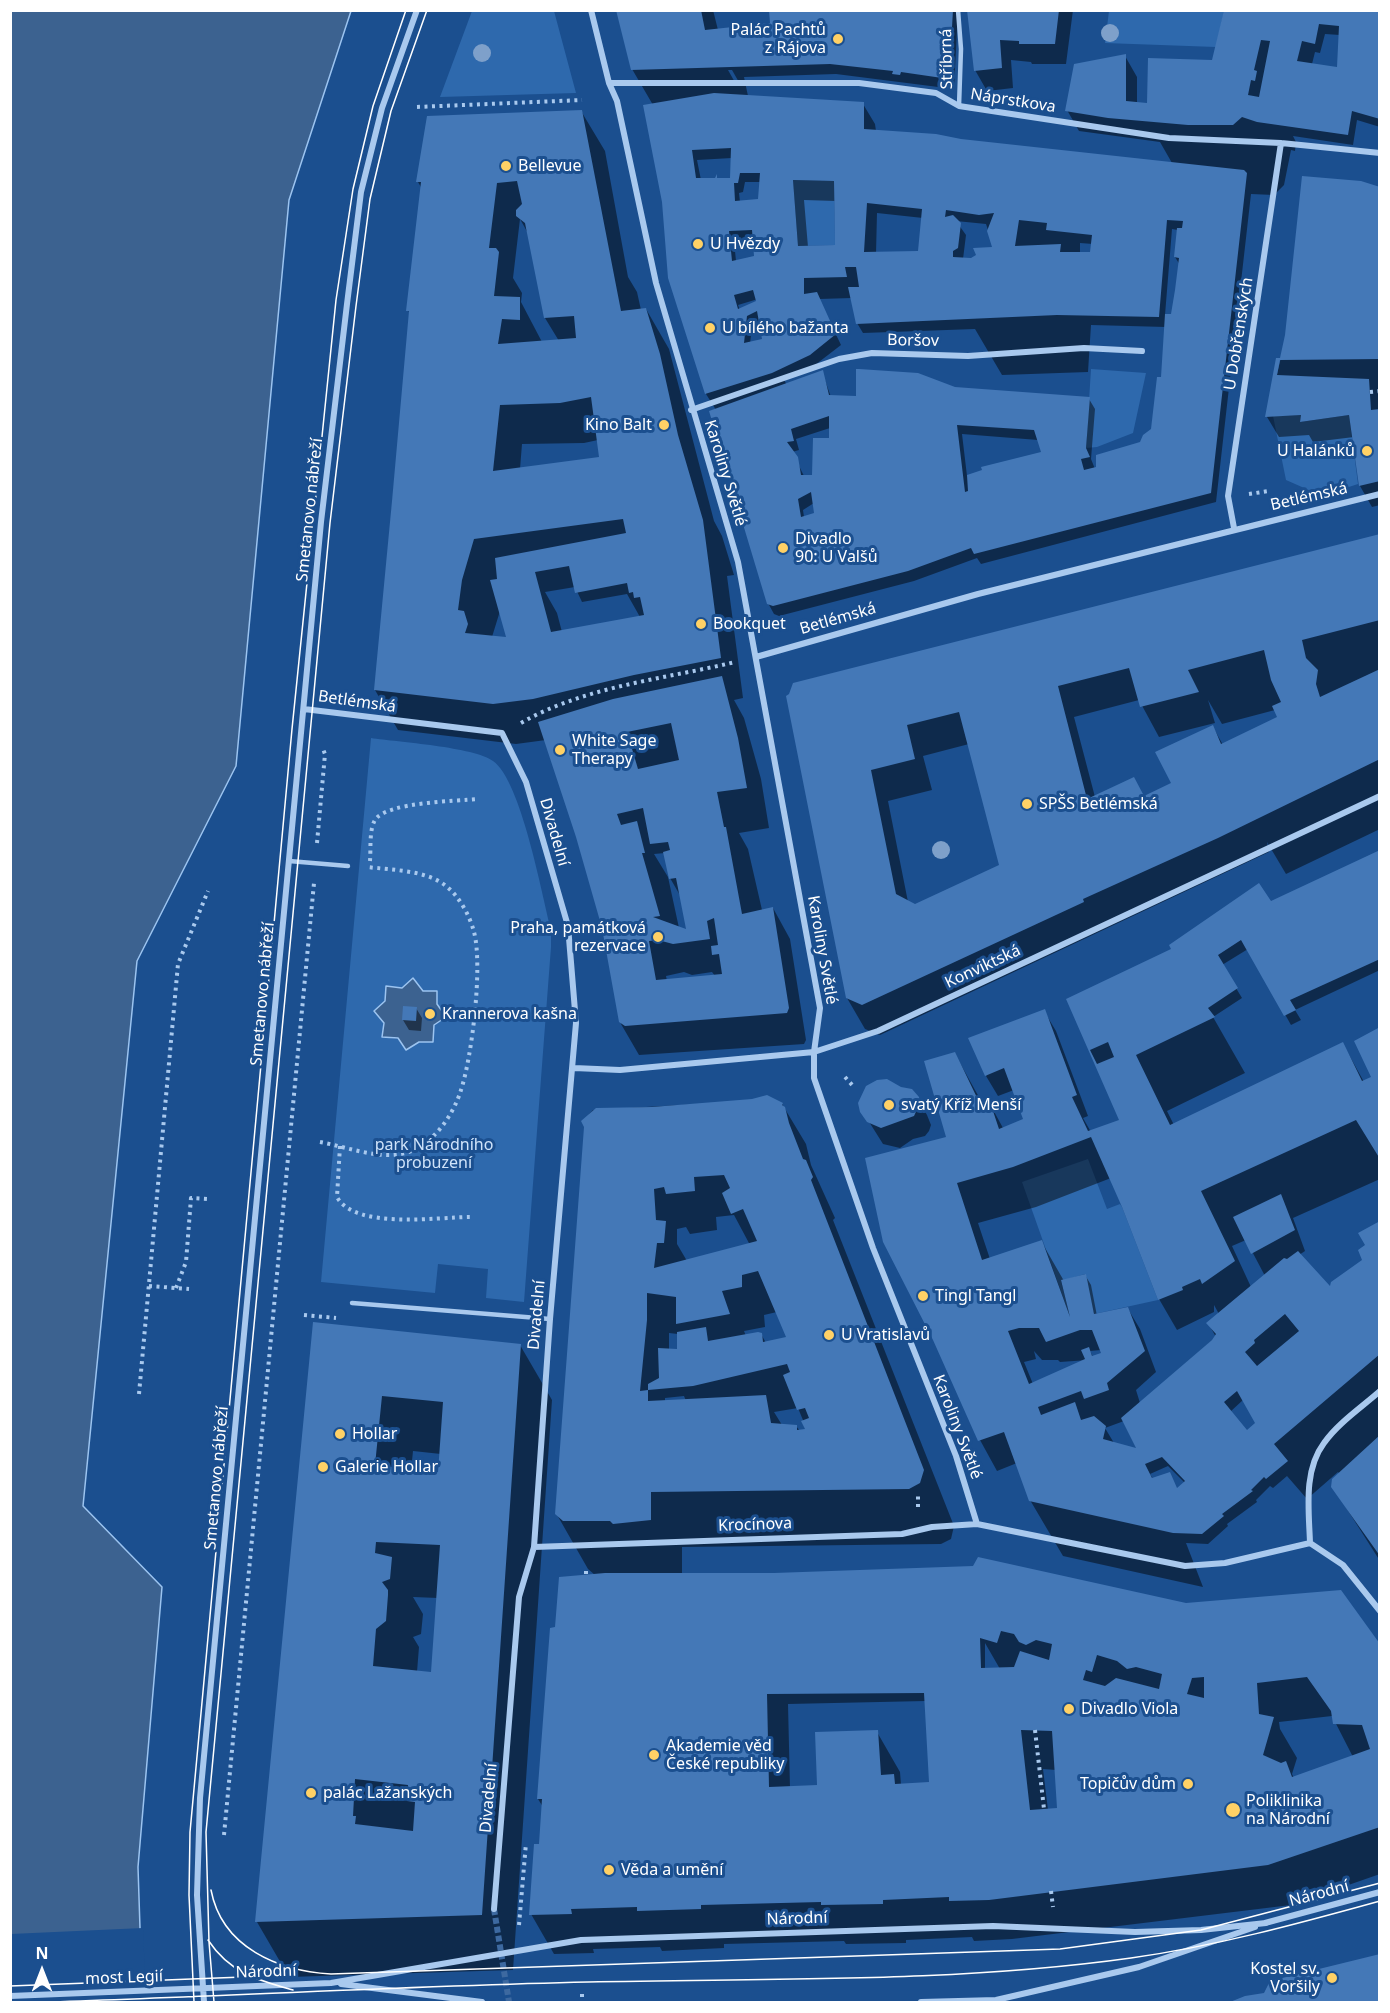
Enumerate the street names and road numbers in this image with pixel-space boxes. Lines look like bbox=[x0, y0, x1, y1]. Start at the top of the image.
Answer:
street label: Stříbrná bbox=[937, 29, 957, 89]
street label: Náprstkova bbox=[969, 85, 1057, 117]
street label: U Dobřenských bbox=[1221, 276, 1257, 392]
street label: Boršov bbox=[887, 331, 939, 351]
street label: Karoliny Světlé bbox=[700, 418, 750, 528]
street label: Smetanovo nábřeží bbox=[293, 437, 327, 583]
street label: Betlémská bbox=[1269, 479, 1349, 515]
street label: Betlémská bbox=[798, 599, 878, 639]
street label: Betlémská bbox=[317, 687, 397, 717]
street label: Divadelní bbox=[535, 796, 573, 868]
street label: Karoliny Světlé bbox=[803, 894, 841, 1006]
street label: Smetanovo nábřeží bbox=[247, 921, 279, 1067]
street label: Konviktská bbox=[942, 941, 1024, 993]
street label: Divadelní bbox=[524, 1279, 550, 1351]
street label: Karoliny Světlé bbox=[928, 1372, 986, 1482]
street label: Smetanovo nábřeží bbox=[201, 1405, 233, 1551]
street label: Krocínova bbox=[718, 1514, 792, 1536]
street label: Divadelní bbox=[476, 1762, 502, 1834]
street label: Národní bbox=[1287, 1877, 1351, 1911]
street label: Národní bbox=[766, 1908, 828, 1930]
street label: Národní bbox=[235, 1961, 297, 1983]
street label: most Legií bbox=[85, 1967, 163, 1989]

